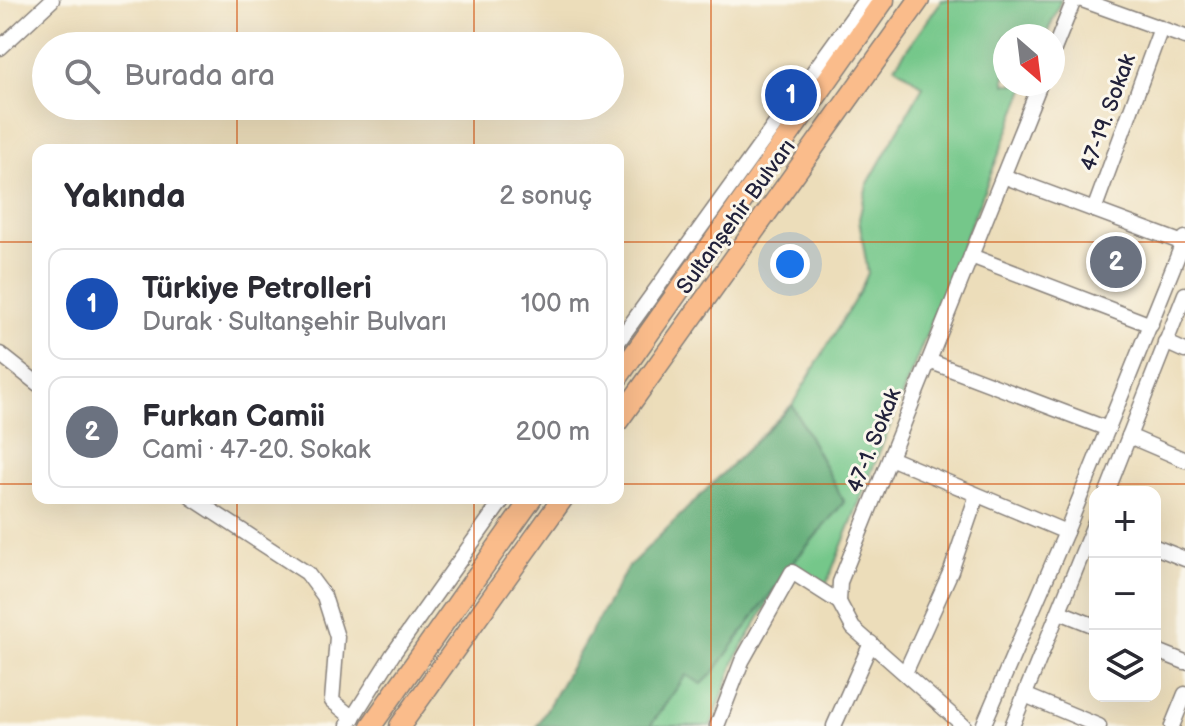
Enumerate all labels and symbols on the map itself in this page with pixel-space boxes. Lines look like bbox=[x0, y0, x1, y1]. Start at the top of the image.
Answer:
north arrow bbox=[993, 24, 1065, 96]
street label: 47-19. Sokak bbox=[1075, 50, 1142, 175]
pin: 1 bbox=[765, 65, 817, 125]
street label: Sultanşehir Bulvarı bbox=[671, 134, 801, 300]
pin: 2 bbox=[1090, 232, 1142, 292]
your location bbox=[770, 244, 810, 284]
street label: 47-1. Sokak bbox=[841, 384, 908, 497]

